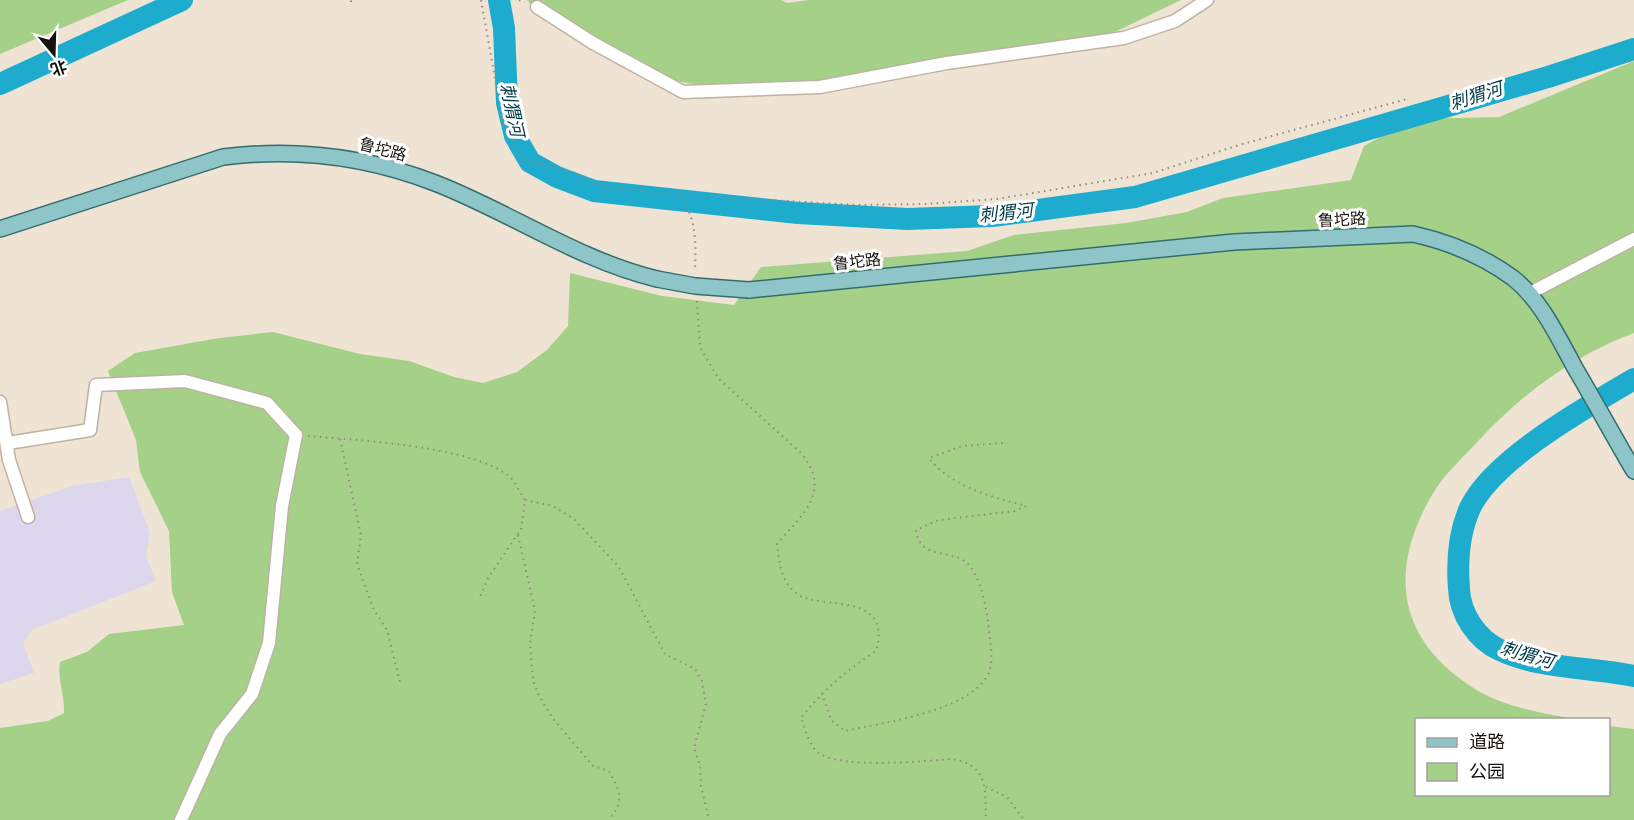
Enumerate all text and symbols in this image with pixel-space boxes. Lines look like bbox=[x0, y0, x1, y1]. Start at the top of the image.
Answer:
north arrow bbox=[24, 24, 84, 84]
text: 北 bbox=[48, 56, 70, 80]
water label: 刺猬河 bbox=[1447, 76, 1508, 114]
water label: 刺猬河 bbox=[496, 81, 530, 142]
street label: 鲁坨路 bbox=[357, 133, 409, 165]
water label: 刺猬河 bbox=[978, 198, 1037, 227]
street label: 鲁坨路 bbox=[1318, 208, 1366, 230]
street label: 鲁坨路 bbox=[832, 249, 882, 273]
water label: 刺猬河 bbox=[1498, 636, 1559, 674]
legend bbox=[1415, 718, 1610, 796]
text: 道路 bbox=[1469, 730, 1505, 753]
text: 公园 bbox=[1469, 760, 1505, 783]

